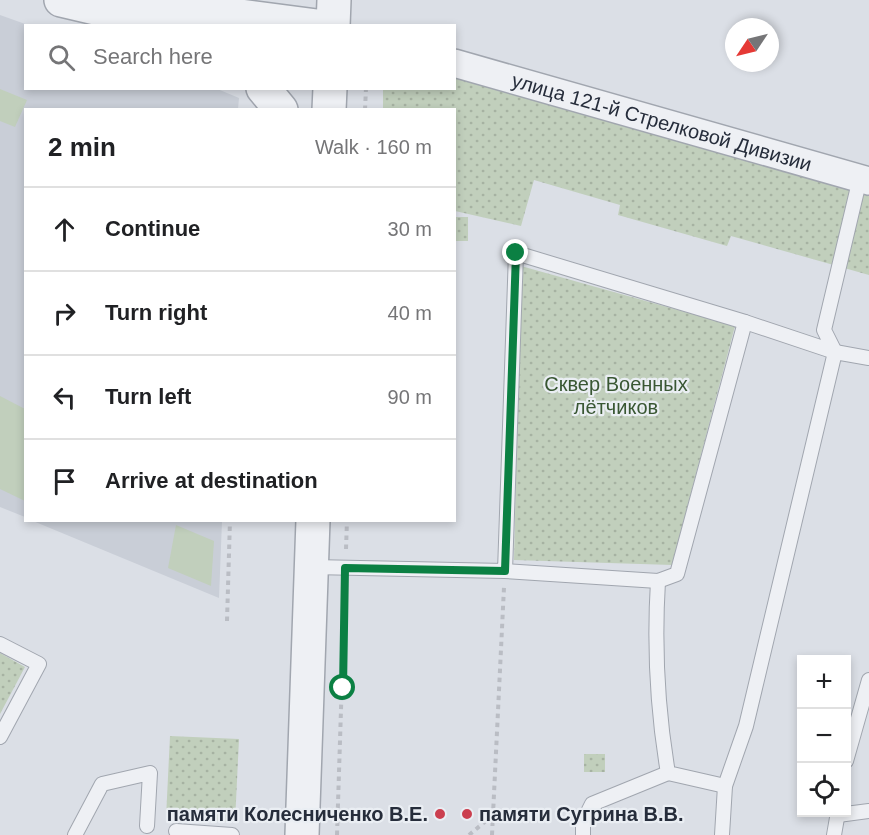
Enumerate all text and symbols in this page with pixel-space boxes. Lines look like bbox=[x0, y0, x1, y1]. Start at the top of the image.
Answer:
north arrow bbox=[725, 18, 779, 72]
search box bbox=[24, 24, 456, 90]
icon: search bbox=[45, 41, 78, 74]
text: Search here bbox=[93, 44, 213, 69]
street label: улица 121-й Стрелковой Дивизии bbox=[509, 69, 814, 175]
text: 2 min bbox=[48, 132, 116, 162]
text: Walk · 160 m bbox=[315, 136, 432, 158]
icon: ahead bbox=[48, 213, 81, 246]
text: Continue bbox=[105, 216, 200, 241]
text: 30 m bbox=[388, 218, 432, 240]
route end bbox=[502, 239, 528, 265]
icon: right bbox=[48, 297, 81, 330]
text: Turn right bbox=[105, 300, 207, 325]
text: 40 m bbox=[388, 302, 432, 324]
park label: Сквер Военных лётчиков bbox=[544, 373, 688, 418]
icon: left bbox=[48, 381, 81, 414]
text: Turn left bbox=[105, 384, 191, 409]
text: 90 m bbox=[388, 386, 432, 408]
icon: arrive bbox=[48, 465, 81, 498]
text: Arrive at destination bbox=[105, 468, 318, 493]
map controls bbox=[797, 655, 851, 817]
button: + bbox=[797, 655, 851, 709]
route start bbox=[329, 674, 355, 700]
button: − bbox=[797, 709, 851, 763]
button: locate bbox=[797, 763, 851, 817]
place label: памяти Колесниченко В.Е. bbox=[167, 803, 428, 825]
place label: памяти Сугрина В.В. bbox=[479, 803, 683, 825]
marker: памяти Колесниченко В.Е. bbox=[433, 807, 447, 821]
marker: памяти Сугрина В.В. bbox=[460, 807, 474, 821]

